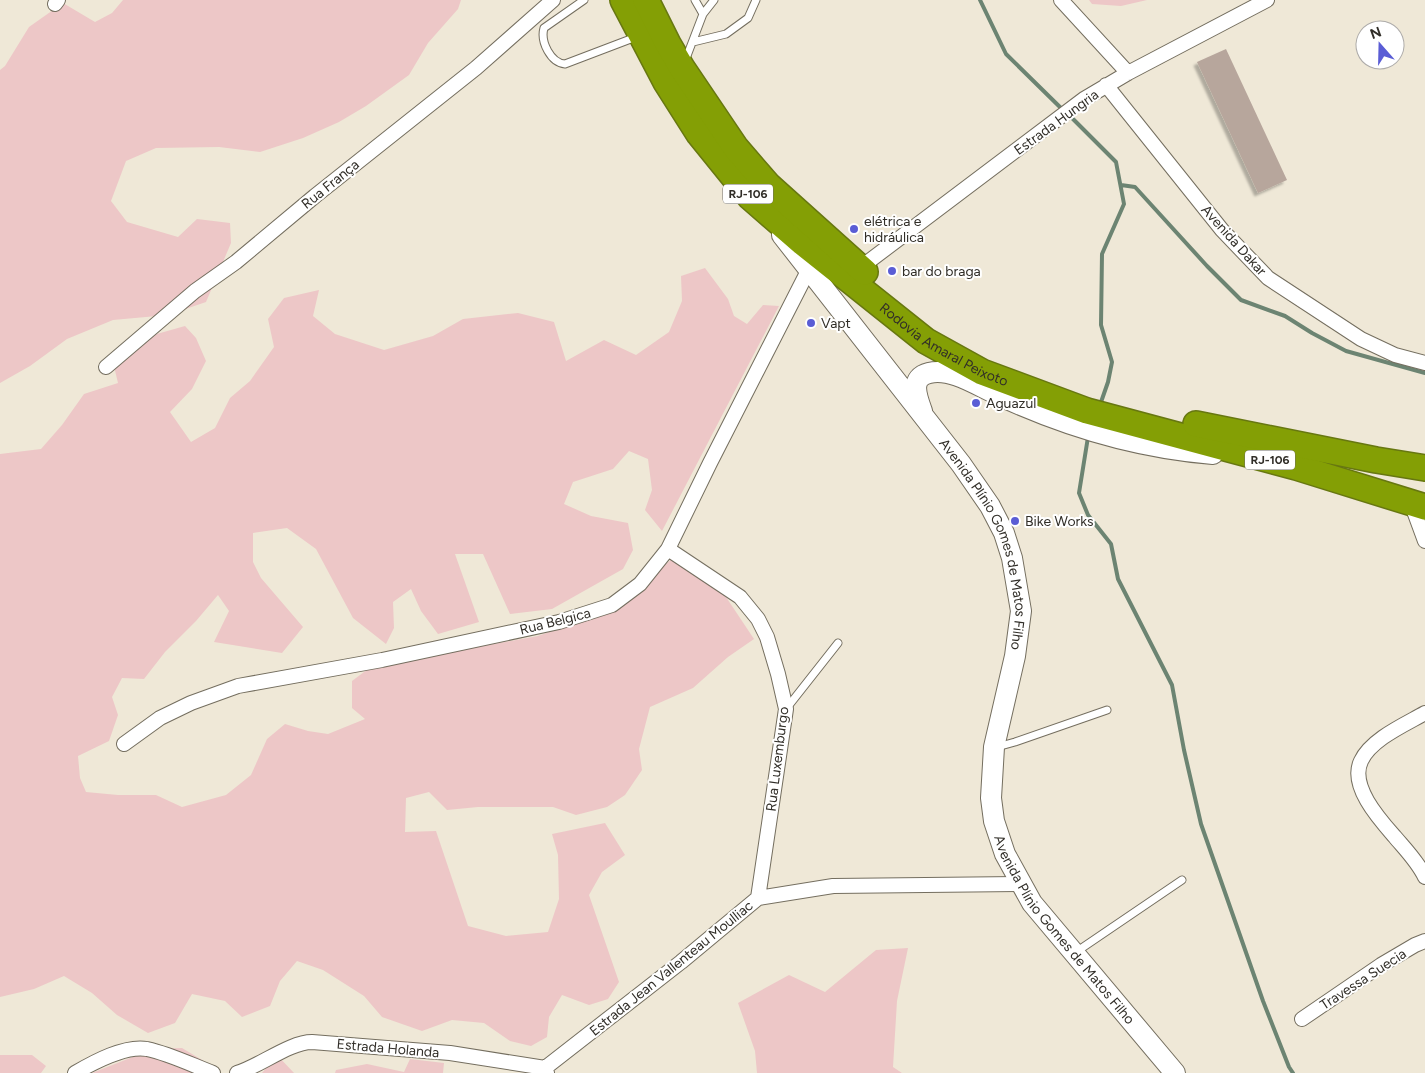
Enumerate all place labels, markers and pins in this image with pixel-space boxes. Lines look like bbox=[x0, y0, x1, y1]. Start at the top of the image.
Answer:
place label: elétrica e hidráulica bbox=[864, 213, 924, 246]
marker: elétrica e hidráulica bbox=[848, 223, 860, 235]
place label: bar do braga bbox=[902, 263, 981, 280]
marker: bar do braga bbox=[886, 265, 898, 277]
place label: Vapt bbox=[821, 315, 851, 332]
marker: Vapt bbox=[805, 317, 817, 329]
place label: Aguazul bbox=[986, 395, 1036, 412]
marker: Aguazul bbox=[970, 397, 982, 409]
place label: Bike Works bbox=[1025, 513, 1094, 530]
marker: Bike Works bbox=[1009, 515, 1021, 527]

